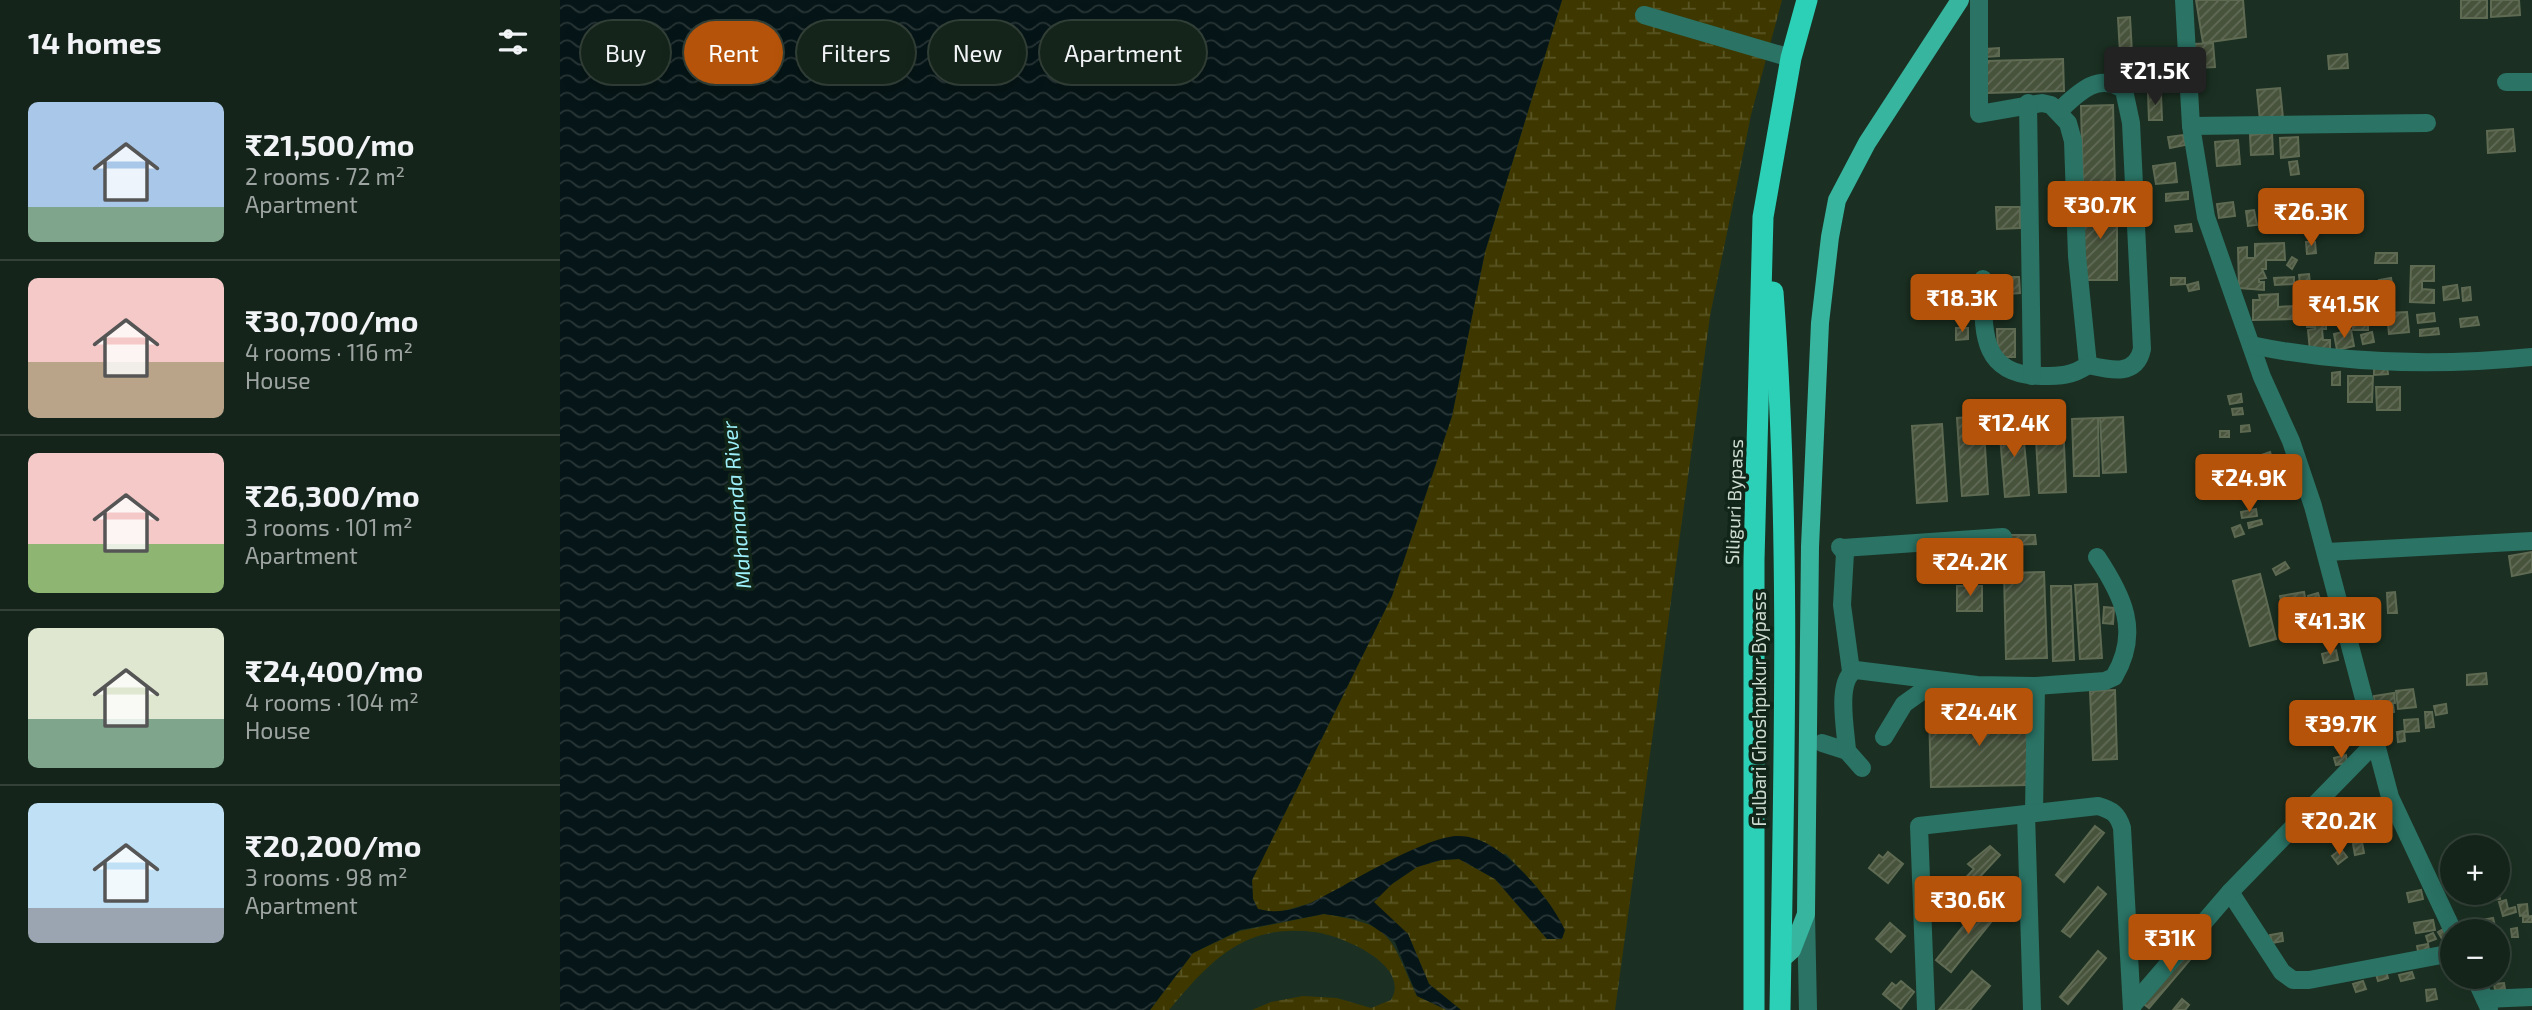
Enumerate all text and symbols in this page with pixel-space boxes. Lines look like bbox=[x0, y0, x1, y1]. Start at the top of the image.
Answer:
chip: Buy bbox=[581, 21, 670, 84]
chip: Rent bbox=[684, 21, 783, 84]
chip: Filters bbox=[797, 21, 915, 84]
chip: New bbox=[929, 21, 1026, 84]
chip: Apartment bbox=[1040, 21, 1206, 84]
icon: filters bbox=[494, 23, 532, 61]
text: 14 homes bbox=[28, 24, 162, 60]
pin: ₹21.5K bbox=[2098, 48, 2212, 107]
text: ₹21.5K bbox=[2120, 56, 2190, 84]
text: ₹21,500/mo bbox=[245, 126, 415, 162]
icon: home bbox=[84, 130, 168, 214]
text: 2 rooms · 72 m² bbox=[245, 162, 405, 190]
pin: ₹30.7K bbox=[2043, 182, 2157, 241]
pin: ₹26.3K bbox=[2254, 188, 2368, 248]
text: Apartment bbox=[245, 190, 358, 218]
text: ₹30.7K bbox=[2064, 190, 2136, 218]
text: ₹26.3K bbox=[2274, 197, 2348, 225]
pin: ₹18.3K bbox=[1905, 274, 2019, 334]
pin: ₹41.5K bbox=[2287, 280, 2401, 340]
text: ₹18.3K bbox=[1926, 283, 1998, 311]
text: ₹41.5K bbox=[2308, 289, 2380, 317]
text: ₹30,700/mo bbox=[245, 302, 418, 338]
icon: home bbox=[84, 306, 168, 390]
text: 4 rooms · 116 m² bbox=[245, 338, 413, 366]
text: House bbox=[245, 366, 311, 394]
pin: ₹12.4K bbox=[1957, 400, 2071, 459]
text: ₹12.4K bbox=[1978, 408, 2050, 436]
water label: Mahananda River bbox=[716, 419, 755, 590]
street label: Siliguri Bypass bbox=[1720, 438, 1747, 566]
pin: ₹24.9K bbox=[2192, 454, 2306, 514]
text: ₹24.9K bbox=[2211, 463, 2287, 491]
text: ₹26,300/mo bbox=[245, 477, 420, 513]
icon: home bbox=[84, 481, 168, 565]
text: 3 rooms · 101 m² bbox=[245, 513, 412, 541]
pin: ₹24.2K bbox=[1913, 538, 2027, 598]
text: Apartment bbox=[245, 541, 358, 569]
text: ₹24.2K bbox=[1932, 547, 2008, 575]
street label: Fulbari Ghoshpukur Bypass bbox=[1747, 591, 1770, 827]
pin: ₹41.3K bbox=[2273, 598, 2387, 657]
text: ₹41.3K bbox=[2294, 606, 2366, 634]
text: ₹24,400/mo bbox=[245, 652, 423, 688]
icon: home bbox=[84, 656, 168, 740]
text: 4 rooms · 104 m² bbox=[245, 688, 419, 716]
pin: ₹24.4K bbox=[1922, 688, 2036, 748]
text: ₹24.4K bbox=[1941, 697, 2017, 725]
pin: ₹39.7K bbox=[2284, 700, 2398, 760]
text: ₹39.7K bbox=[2305, 709, 2377, 737]
text: House bbox=[245, 716, 311, 744]
pin: ₹20.2K bbox=[2282, 798, 2396, 857]
text: ₹20.2K bbox=[2301, 806, 2377, 834]
text: ₹20,200/mo bbox=[245, 827, 421, 863]
icon: home bbox=[84, 831, 168, 915]
map controls bbox=[2440, 835, 2510, 989]
button: + bbox=[2440, 835, 2510, 905]
text: 3 rooms · 98 m² bbox=[245, 863, 407, 891]
pin: ₹30.6K bbox=[1911, 876, 2025, 936]
text: ₹30.6K bbox=[1931, 885, 2005, 913]
text: Apartment bbox=[245, 891, 358, 919]
pin: ₹31K bbox=[2129, 914, 2211, 974]
button: − bbox=[2440, 919, 2510, 989]
text: ₹31K bbox=[2144, 923, 2196, 951]

